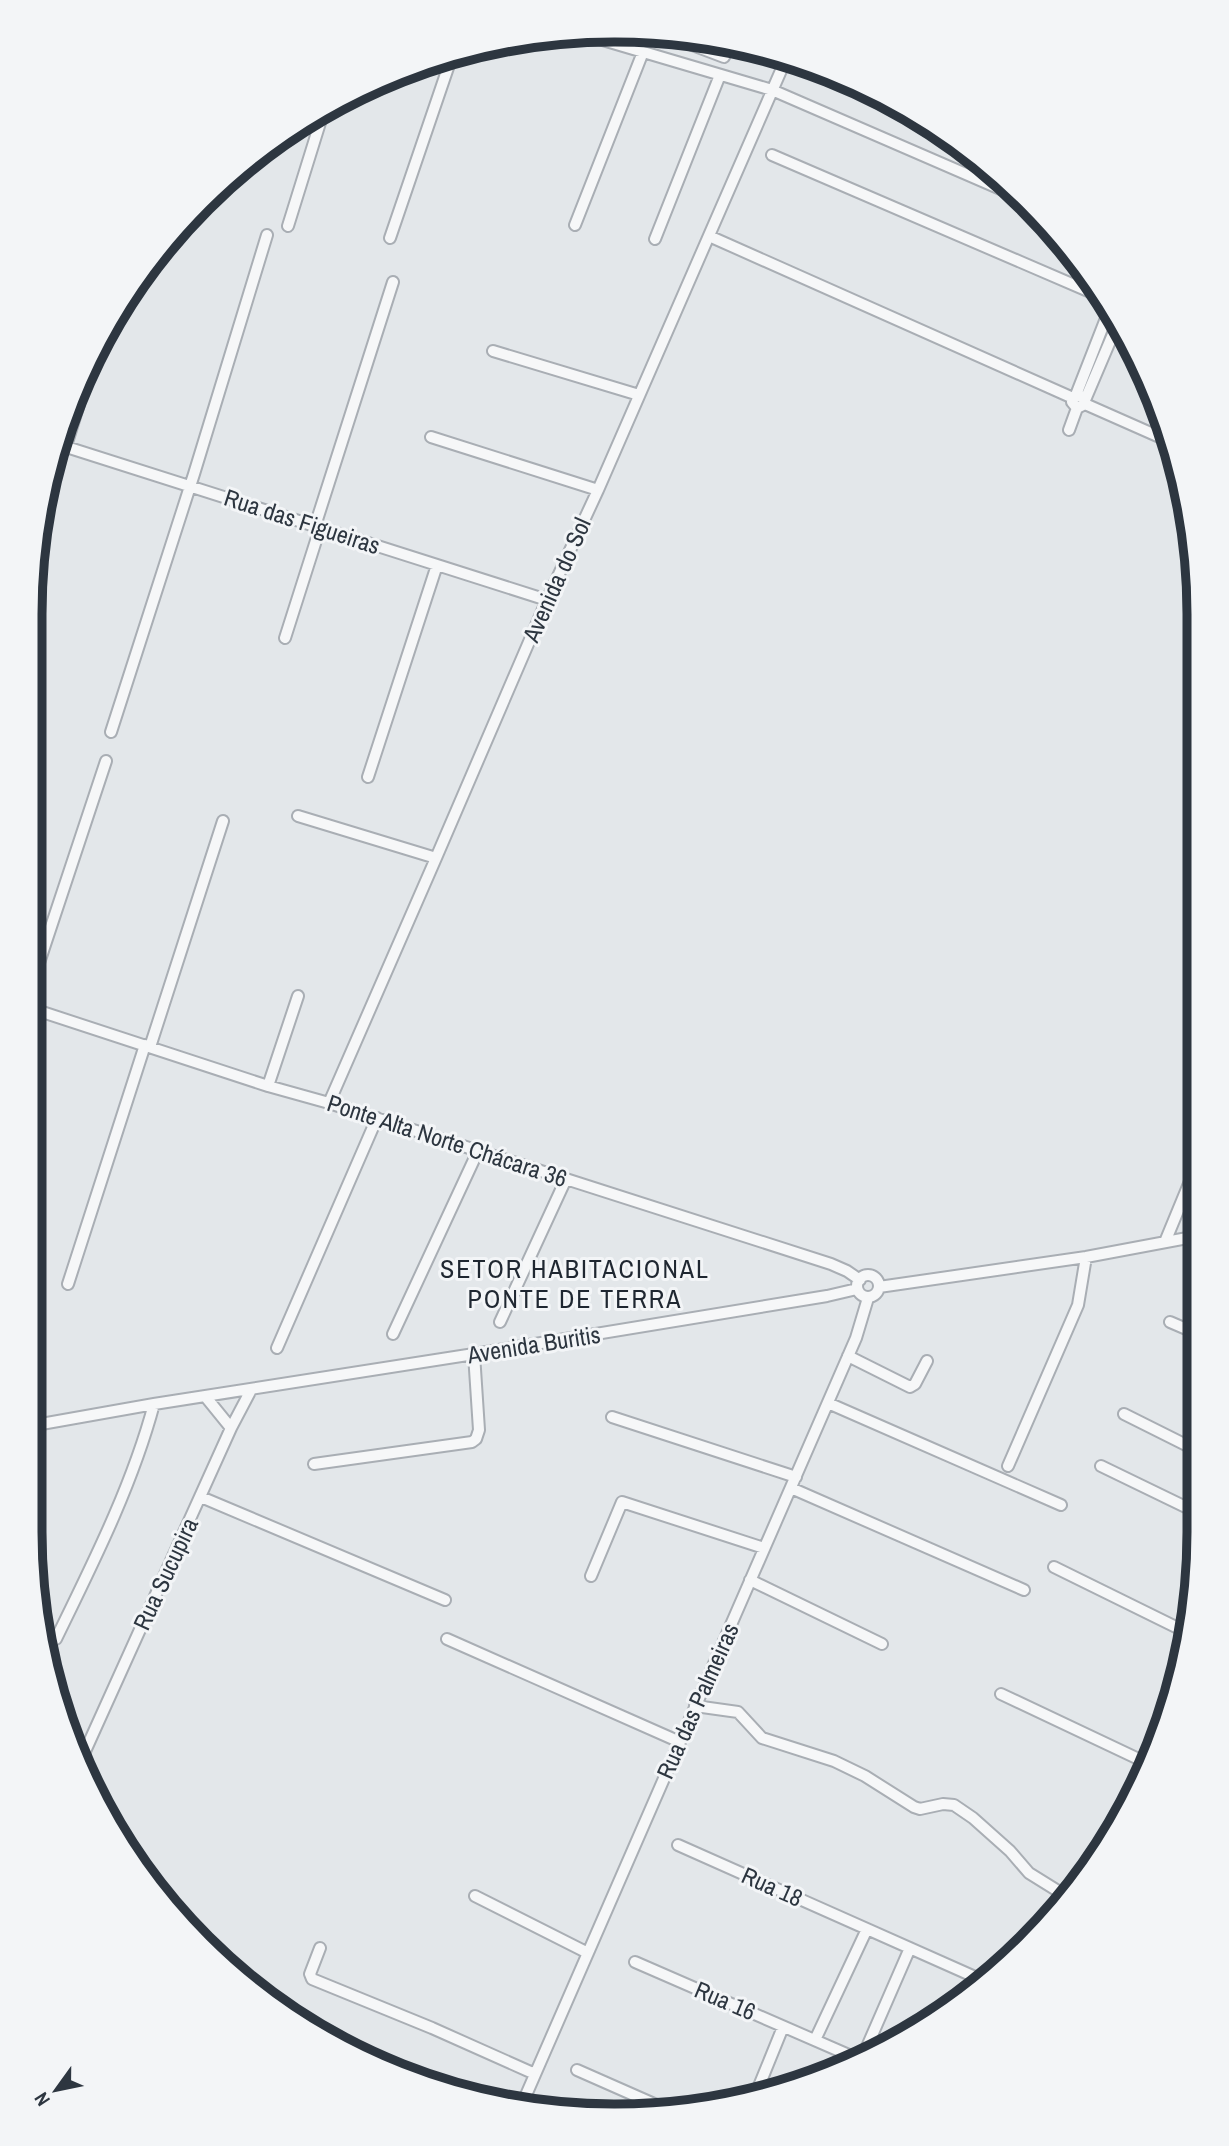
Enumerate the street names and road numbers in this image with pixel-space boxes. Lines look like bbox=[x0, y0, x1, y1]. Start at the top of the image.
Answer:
street label: Rua das Figueiras bbox=[220, 481, 384, 561]
street label: Avenida do Sol bbox=[514, 512, 598, 648]
street label: Ponte Alta Norte Chácara 36 bbox=[323, 1086, 571, 1194]
street label: Avenida Buritis bbox=[464, 1318, 603, 1370]
street label: Rua Sucupira bbox=[125, 1512, 205, 1635]
street label: Rua das Palmeiras bbox=[648, 1618, 746, 1784]
street label: Rua 18 bbox=[737, 1859, 808, 1914]
street label: Rua 16 bbox=[690, 1973, 761, 2027]

